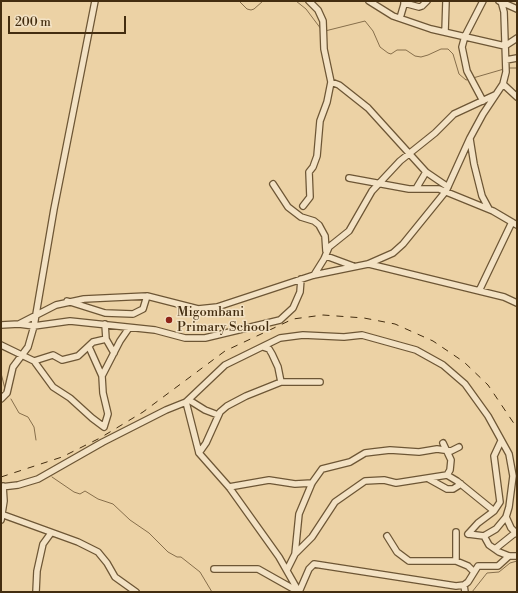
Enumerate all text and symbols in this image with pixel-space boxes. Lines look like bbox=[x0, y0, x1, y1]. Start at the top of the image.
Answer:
scale bar bbox=[10, 8, 128, 34]
text: 200 m bbox=[15, 15, 51, 30]
place label: Migombani Primary School bbox=[177, 305, 269, 336]
marker: Migombani Primary School bbox=[164, 315, 174, 325]

